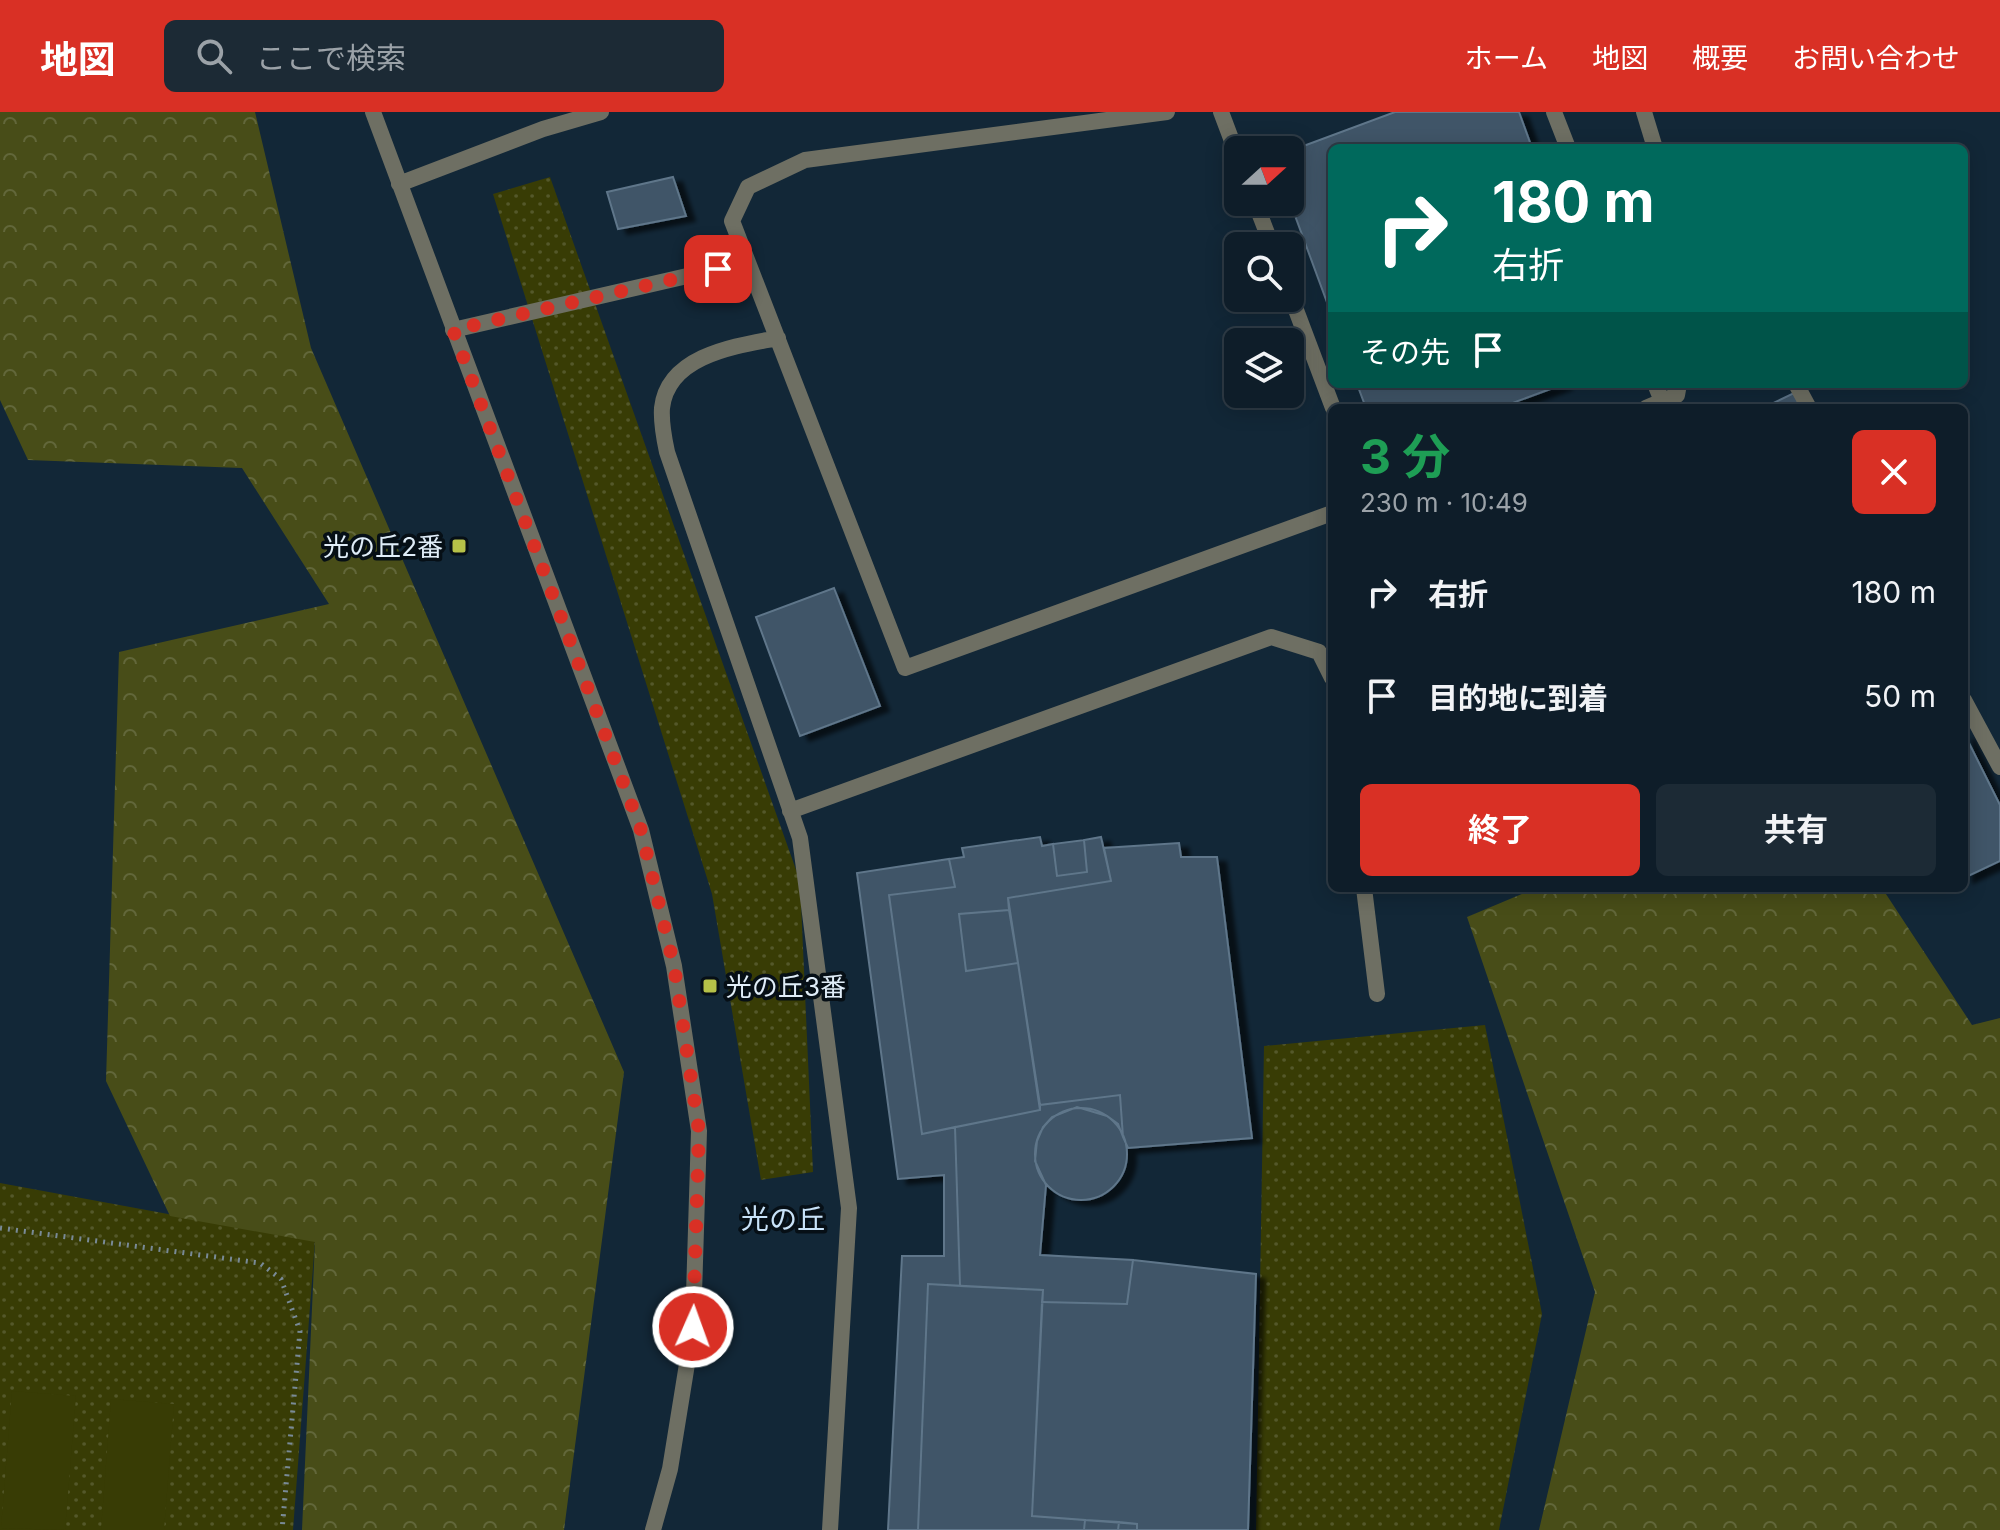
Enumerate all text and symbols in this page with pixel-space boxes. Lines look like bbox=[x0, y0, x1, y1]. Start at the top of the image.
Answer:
search box bbox=[164, 20, 724, 92]
icon: search bbox=[192, 34, 236, 78]
text: 地図 bbox=[40, 36, 116, 82]
text: ここで検索 bbox=[256, 40, 406, 76]
text: ホーム bbox=[1465, 41, 1548, 75]
text: 地図 bbox=[1592, 41, 1648, 75]
text: 概要 bbox=[1692, 41, 1748, 75]
text: お問い合わせ bbox=[1792, 41, 1960, 75]
north arrow bbox=[1224, 136, 1304, 216]
map controls bbox=[1224, 136, 1304, 408]
text: 180 m bbox=[1492, 168, 1655, 236]
icon: right bbox=[1360, 176, 1464, 280]
button: search bbox=[1224, 232, 1304, 312]
pin bbox=[684, 235, 752, 303]
text: 右折 bbox=[1492, 243, 1564, 287]
icon: arrive bbox=[696, 247, 740, 291]
button: layers bbox=[1224, 328, 1304, 408]
icon: arrive bbox=[1466, 328, 1510, 372]
text: その先 bbox=[1360, 334, 1450, 370]
text: 3 分 bbox=[1360, 427, 1450, 486]
button: close bbox=[1852, 430, 1936, 514]
text: 230 m · 10:49 bbox=[1360, 487, 1528, 518]
place label: 光の丘2番 bbox=[323, 531, 443, 562]
marker: 光の丘2番 bbox=[450, 537, 468, 555]
icon: right bbox=[1360, 570, 1404, 614]
text: 180 m bbox=[1852, 574, 1936, 610]
text: 右折 bbox=[1428, 576, 1488, 612]
icon: arrive bbox=[1360, 674, 1404, 718]
text: 50 m bbox=[1864, 678, 1936, 714]
text: 目的地に到着 bbox=[1428, 680, 1608, 716]
button: 終了 bbox=[1360, 784, 1640, 876]
button: 共有 bbox=[1656, 784, 1936, 876]
place label: 光の丘3番 bbox=[726, 971, 846, 1002]
marker: 光の丘3番 bbox=[701, 977, 719, 995]
district label: 光の丘 bbox=[741, 1202, 825, 1236]
position arrow bbox=[651, 1285, 735, 1369]

